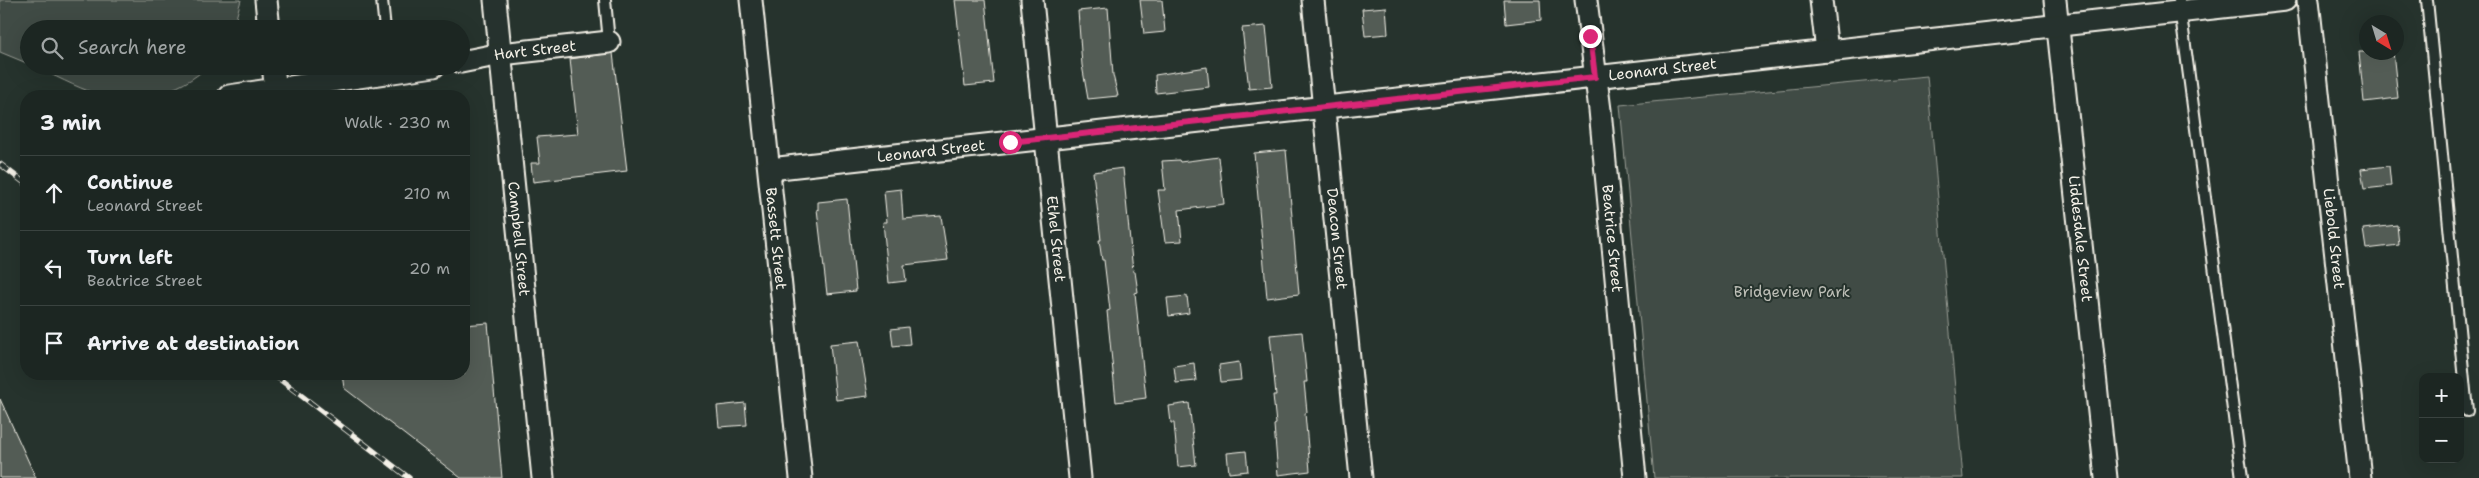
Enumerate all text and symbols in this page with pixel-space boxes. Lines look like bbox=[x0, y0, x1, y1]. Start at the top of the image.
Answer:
north arrow bbox=[2359, 15, 2404, 60]
search box bbox=[20, 20, 470, 75]
route end bbox=[1579, 25, 1602, 48]
icon: search bbox=[38, 34, 66, 62]
text: Search here bbox=[78, 35, 187, 60]
street label: Hart Street bbox=[492, 36, 577, 65]
street label: Leonard Street bbox=[1607, 53, 1718, 85]
text: 3 min bbox=[40, 109, 101, 137]
text: Walk · 230 m bbox=[344, 112, 450, 133]
route start bbox=[999, 131, 1022, 154]
street label: Leonard Street bbox=[876, 135, 986, 167]
text: Continue bbox=[87, 170, 173, 195]
street label: Liddesdale Street bbox=[2064, 174, 2097, 303]
icon: ahead bbox=[40, 179, 68, 207]
street label: Campbell Street bbox=[503, 181, 535, 297]
text: 210 m bbox=[403, 183, 450, 204]
street label: Beatrice Street bbox=[1597, 184, 1627, 293]
street label: Bassett Street bbox=[761, 187, 791, 291]
street label: Deacon Street bbox=[1322, 187, 1352, 291]
street label: Liebold Street bbox=[2319, 187, 2349, 290]
text: Leonard Street bbox=[87, 195, 203, 216]
street label: Ethel Street bbox=[1042, 195, 1070, 283]
text: Turn left bbox=[87, 245, 173, 270]
icon: left bbox=[40, 254, 68, 282]
text: 20 m bbox=[409, 258, 450, 279]
text: Beatrice Street bbox=[87, 270, 202, 291]
park label: Bridgeview Park bbox=[1734, 282, 1850, 302]
icon: arrive bbox=[40, 329, 68, 357]
text: Arrive at destination bbox=[87, 331, 299, 356]
map controls bbox=[2419, 373, 2464, 463]
button: + bbox=[2419, 373, 2464, 418]
button: − bbox=[2419, 418, 2464, 463]

